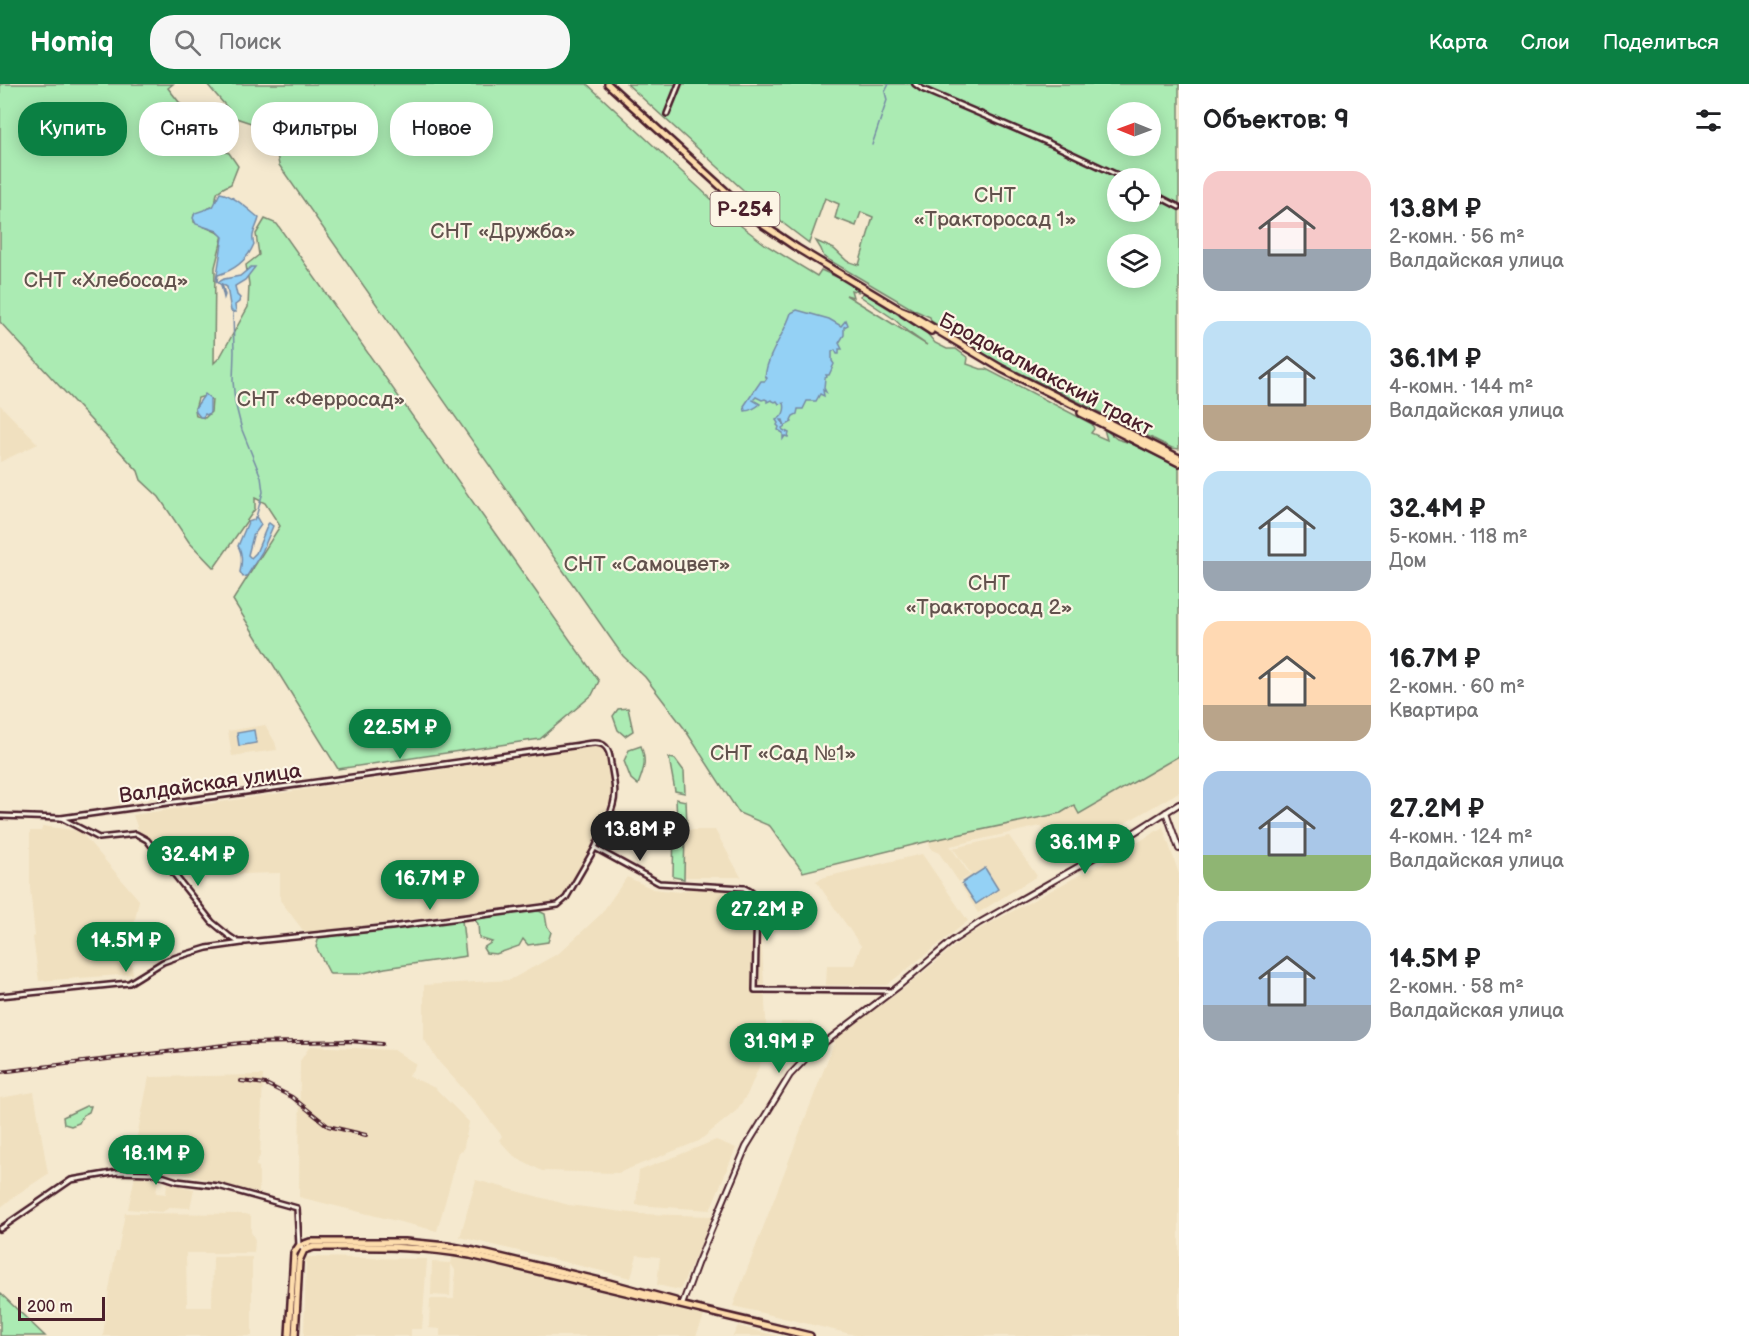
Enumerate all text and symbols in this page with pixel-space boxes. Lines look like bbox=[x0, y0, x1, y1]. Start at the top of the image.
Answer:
search box bbox=[150, 15, 570, 69]
text: Homiq bbox=[30, 26, 114, 59]
icon: search bbox=[171, 26, 204, 59]
text: Поиск bbox=[219, 29, 281, 56]
text: Карта bbox=[1429, 30, 1488, 55]
text: Слои bbox=[1521, 30, 1570, 55]
text: Поделиться bbox=[1603, 30, 1719, 55]
chip: Купить bbox=[18, 102, 127, 156]
chip: Снять bbox=[139, 102, 239, 156]
chip: Фильтры bbox=[251, 102, 378, 156]
chip: Новое bbox=[390, 102, 493, 156]
north arrow bbox=[1107, 102, 1161, 156]
map controls bbox=[1107, 102, 1161, 288]
icon: filters bbox=[1692, 104, 1725, 137]
text: Объектов: 9 bbox=[1203, 105, 1349, 136]
button: locate bbox=[1107, 168, 1161, 222]
park label: СНТ «Тракторосад 1» bbox=[914, 183, 1076, 232]
road number: Р-254 bbox=[710, 192, 780, 226]
text: 13.8M ₽ bbox=[1389, 194, 1481, 225]
icon: home bbox=[1251, 195, 1323, 267]
park label: СНТ «Дружба» bbox=[430, 219, 576, 244]
text: 2-комн. · 56 m² bbox=[1389, 225, 1525, 249]
button: layers bbox=[1107, 234, 1161, 288]
text: Валдайская улица bbox=[1389, 249, 1564, 273]
park label: СНТ «Хлебосад» bbox=[24, 268, 188, 293]
street label: Бродокалмакский тракт bbox=[935, 307, 1157, 442]
text: 36.1M ₽ bbox=[1389, 344, 1481, 375]
icon: home bbox=[1251, 345, 1323, 417]
text: 4-комн. · 144 m² bbox=[1389, 375, 1533, 399]
park label: СНТ «Ферросад» bbox=[237, 387, 405, 412]
text: Валдайская улица bbox=[1389, 399, 1564, 423]
text: 32.4M ₽ bbox=[1389, 494, 1485, 525]
icon: home bbox=[1251, 495, 1323, 567]
text: 5-комн. · 118 m² bbox=[1389, 525, 1528, 549]
text: Дом bbox=[1389, 549, 1427, 573]
park label: СНТ «Самоцвет» bbox=[564, 552, 730, 577]
park label: СНТ «Тракторосад 2» bbox=[905, 571, 1073, 620]
text: 16.7M ₽ bbox=[1389, 644, 1480, 675]
icon: home bbox=[1251, 645, 1323, 717]
text: 2-комн. · 60 m² bbox=[1389, 675, 1525, 699]
text: Квартира bbox=[1389, 699, 1479, 723]
pin: 22.5M ₽ bbox=[345, 709, 455, 760]
text: 22.5M ₽ bbox=[363, 716, 437, 740]
park label: СНТ «Сад №1» bbox=[710, 741, 856, 766]
street label: Валдайская улица bbox=[117, 758, 303, 809]
text: 27.2M ₽ bbox=[1389, 794, 1484, 825]
icon: home bbox=[1251, 795, 1323, 867]
pin: 13.8M ₽ bbox=[585, 811, 695, 862]
text: 13.8M ₽ bbox=[605, 818, 675, 842]
pin: 36.1M ₽ bbox=[1030, 824, 1140, 875]
text: 4-комн. · 124 m² bbox=[1389, 825, 1533, 849]
text: 36.1M ₽ bbox=[1050, 831, 1120, 855]
pin: 32.4M ₽ bbox=[143, 836, 253, 887]
text: 32.4M ₽ bbox=[161, 843, 235, 867]
text: Валдайская улица bbox=[1389, 849, 1564, 873]
pin: 16.7M ₽ bbox=[375, 860, 485, 911]
text: 16.7M ₽ bbox=[395, 867, 465, 891]
pin: 27.2M ₽ bbox=[712, 891, 822, 942]
text: 27.2M ₽ bbox=[730, 898, 804, 922]
pin: 14.5M ₽ bbox=[71, 922, 181, 973]
text: 14.5M ₽ bbox=[91, 929, 161, 953]
text: 14.5M ₽ bbox=[1389, 944, 1481, 975]
icon: home bbox=[1251, 945, 1323, 1017]
text: 2-комн. · 58 m² bbox=[1389, 975, 1524, 999]
text: Валдайская улица bbox=[1389, 999, 1564, 1023]
pin: 31.9M ₽ bbox=[724, 1023, 834, 1074]
text: 31.9M ₽ bbox=[744, 1030, 814, 1054]
pin: 18.1M ₽ bbox=[101, 1135, 211, 1186]
text: 18.1M ₽ bbox=[122, 1142, 190, 1166]
scale bar bbox=[18, 1294, 105, 1322]
text: 200 m bbox=[27, 1298, 73, 1317]

